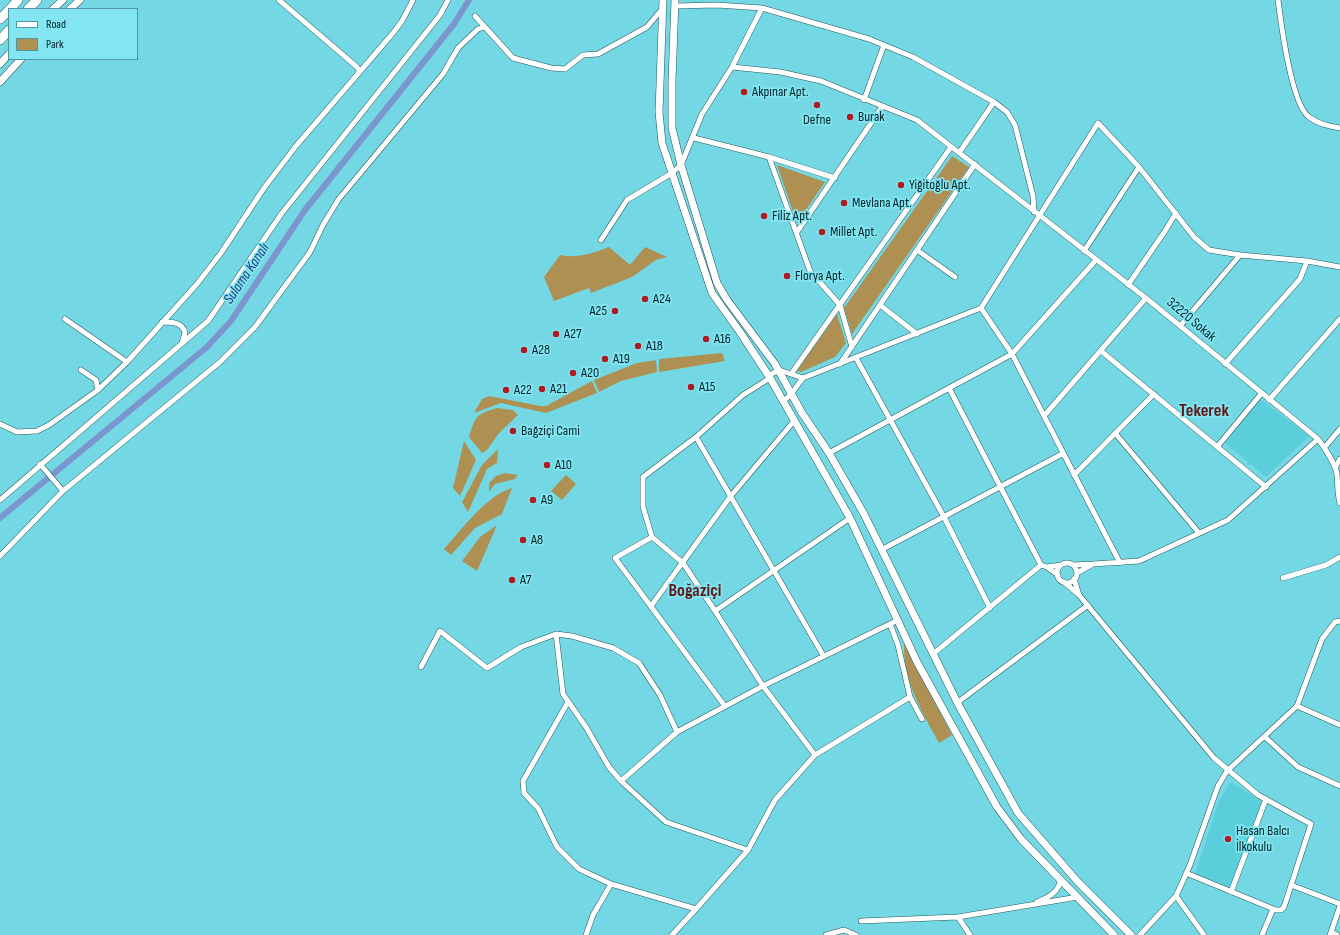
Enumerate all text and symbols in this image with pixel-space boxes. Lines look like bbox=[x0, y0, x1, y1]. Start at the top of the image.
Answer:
legend bbox=[8, 8, 138, 60]
text: Road bbox=[46, 17, 66, 32]
text: Park bbox=[46, 37, 64, 52]
place label: Akpınar Apt. bbox=[752, 84, 809, 100]
marker: Akpınar Apt. bbox=[739, 87, 749, 97]
marker: Defne bbox=[812, 100, 822, 110]
place label: Burak bbox=[858, 109, 885, 125]
place label: Defne bbox=[803, 112, 831, 128]
marker: Burak bbox=[845, 112, 855, 122]
place label: Yiğitoğlu Apt. bbox=[909, 177, 971, 193]
marker: Yiğitoğlu Apt. bbox=[896, 180, 906, 190]
place label: Mevlana Apt. bbox=[852, 195, 912, 211]
marker: Mevlana Apt. bbox=[839, 198, 849, 208]
place label: Filiz Apt. bbox=[772, 208, 812, 224]
marker: Filiz Apt. bbox=[759, 211, 769, 221]
place label: Millet Apt. bbox=[830, 224, 877, 240]
marker: Millet Apt. bbox=[817, 227, 827, 237]
water label: Sulama Kanalı bbox=[220, 240, 274, 308]
place label: Florya Apt. bbox=[795, 268, 845, 284]
marker: Florya Apt. bbox=[782, 271, 792, 281]
place label: A24 bbox=[653, 291, 671, 307]
marker: A24 bbox=[640, 294, 650, 304]
street label: 32220 Sokak bbox=[1163, 294, 1219, 346]
place label: A25 bbox=[589, 303, 607, 319]
marker: A25 bbox=[610, 306, 620, 316]
place label: A27 bbox=[564, 326, 582, 342]
marker: A27 bbox=[551, 329, 561, 339]
place label: A16 bbox=[714, 331, 731, 347]
marker: A16 bbox=[701, 334, 711, 344]
place label: A18 bbox=[646, 338, 663, 354]
marker: A18 bbox=[633, 341, 643, 351]
place label: A28 bbox=[532, 342, 550, 358]
marker: A28 bbox=[519, 345, 529, 355]
place label: A19 bbox=[613, 351, 630, 367]
marker: A19 bbox=[600, 354, 610, 364]
place label: A20 bbox=[581, 365, 599, 381]
marker: A20 bbox=[568, 368, 578, 378]
place label: A15 bbox=[699, 379, 715, 395]
place label: A21 bbox=[550, 381, 567, 397]
place label: A22 bbox=[514, 382, 532, 398]
marker: A15 bbox=[686, 382, 696, 392]
marker: A21 bbox=[537, 384, 547, 394]
marker: A22 bbox=[501, 385, 511, 395]
district label: Tekerek bbox=[1179, 400, 1229, 422]
place label: Bağziçi Cami bbox=[521, 423, 580, 439]
marker: Bağziçi Cami bbox=[508, 426, 518, 436]
place label: A10 bbox=[555, 457, 572, 473]
marker: A10 bbox=[542, 460, 552, 470]
place label: A9 bbox=[541, 492, 553, 508]
marker: A9 bbox=[528, 495, 538, 505]
place label: A8 bbox=[531, 532, 543, 548]
marker: A8 bbox=[518, 535, 528, 545]
place label: A7 bbox=[520, 572, 531, 588]
marker: A7 bbox=[507, 575, 517, 585]
district label: Boğaziçi bbox=[669, 580, 721, 602]
place label: Hasan Balcı İlkokulu bbox=[1236, 823, 1289, 856]
marker: Hasan Balcı İlkokulu bbox=[1223, 834, 1233, 844]

